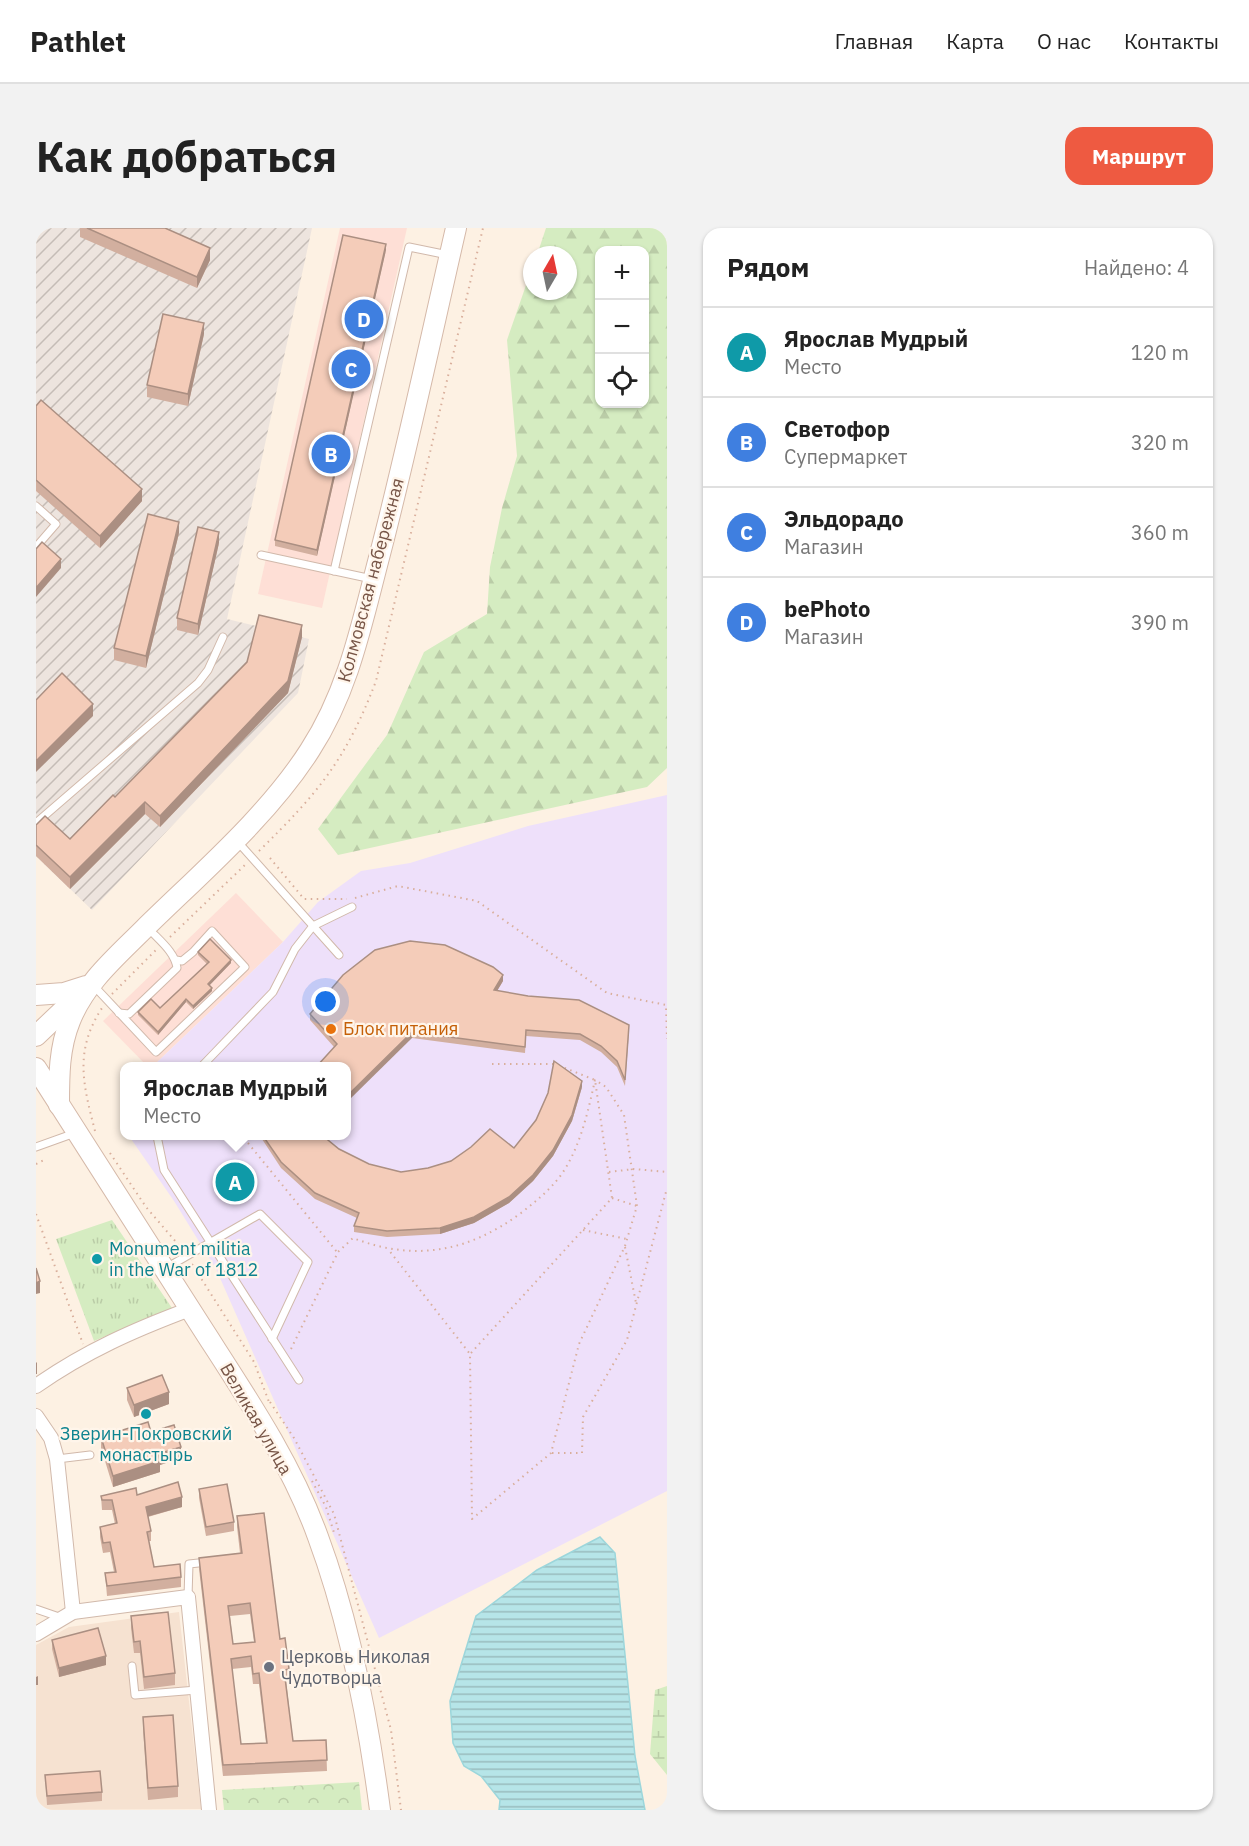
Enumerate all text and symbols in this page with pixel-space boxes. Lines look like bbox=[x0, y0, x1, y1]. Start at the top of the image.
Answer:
text: Pathlet bbox=[30, 23, 126, 60]
text: Главная bbox=[835, 27, 913, 55]
text: Карта bbox=[946, 27, 1004, 55]
text: О нас bbox=[1037, 27, 1091, 55]
text: Контакты bbox=[1124, 27, 1219, 55]
button: Маршрут bbox=[1065, 127, 1213, 185]
text: Как добраться bbox=[36, 129, 337, 184]
north arrow bbox=[523, 246, 577, 300]
map controls bbox=[595, 246, 649, 408]
button: + bbox=[595, 246, 649, 300]
text: Рядом bbox=[727, 250, 809, 284]
text: Найдено: 4 bbox=[1084, 254, 1189, 281]
pin: D bbox=[344, 296, 384, 341]
button: − bbox=[595, 300, 649, 354]
text: Ярослав Мудрый bbox=[784, 324, 968, 353]
text: A bbox=[740, 339, 753, 366]
text: 120 m bbox=[1131, 339, 1189, 366]
pin: C bbox=[332, 346, 370, 392]
text: Место bbox=[784, 353, 842, 380]
button: locate bbox=[595, 354, 649, 408]
text: Светофор bbox=[784, 414, 890, 443]
text: B bbox=[740, 429, 753, 456]
text: 320 m bbox=[1131, 429, 1189, 456]
pin: B bbox=[312, 432, 350, 476]
text: Супермаркет bbox=[784, 443, 907, 470]
street label: Колмовская набережная bbox=[332, 475, 409, 685]
text: Эльдорадо bbox=[784, 504, 904, 533]
text: C bbox=[740, 519, 753, 546]
text: 360 m bbox=[1131, 519, 1189, 546]
text: Магазин bbox=[784, 533, 864, 560]
text: bePhoto bbox=[784, 594, 870, 623]
text: D bbox=[740, 609, 753, 636]
text: 390 m bbox=[1131, 609, 1189, 636]
text: Магазин bbox=[784, 623, 864, 650]
your location bbox=[311, 987, 340, 1016]
place label: Блок питания bbox=[343, 1017, 458, 1040]
marker: Блок питания bbox=[324, 1022, 338, 1036]
popup bbox=[120, 1062, 351, 1140]
text: Ярослав Мудрый bbox=[143, 1073, 328, 1102]
text: Место bbox=[143, 1102, 201, 1129]
pin: A bbox=[216, 1160, 254, 1204]
place label: Monument militia in the War of 1812 bbox=[109, 1237, 258, 1281]
marker: Monument militia in the War of 1812 bbox=[90, 1252, 104, 1266]
street label: Великая улица bbox=[215, 1359, 298, 1479]
marker: Зверин-Покровский монастырь bbox=[139, 1407, 153, 1421]
place label: Зверин-Покровский монастырь bbox=[60, 1422, 232, 1466]
place label: Церковь Николая Чудотворца bbox=[281, 1645, 430, 1689]
marker: Церковь Николая Чудотворца bbox=[262, 1660, 276, 1674]

